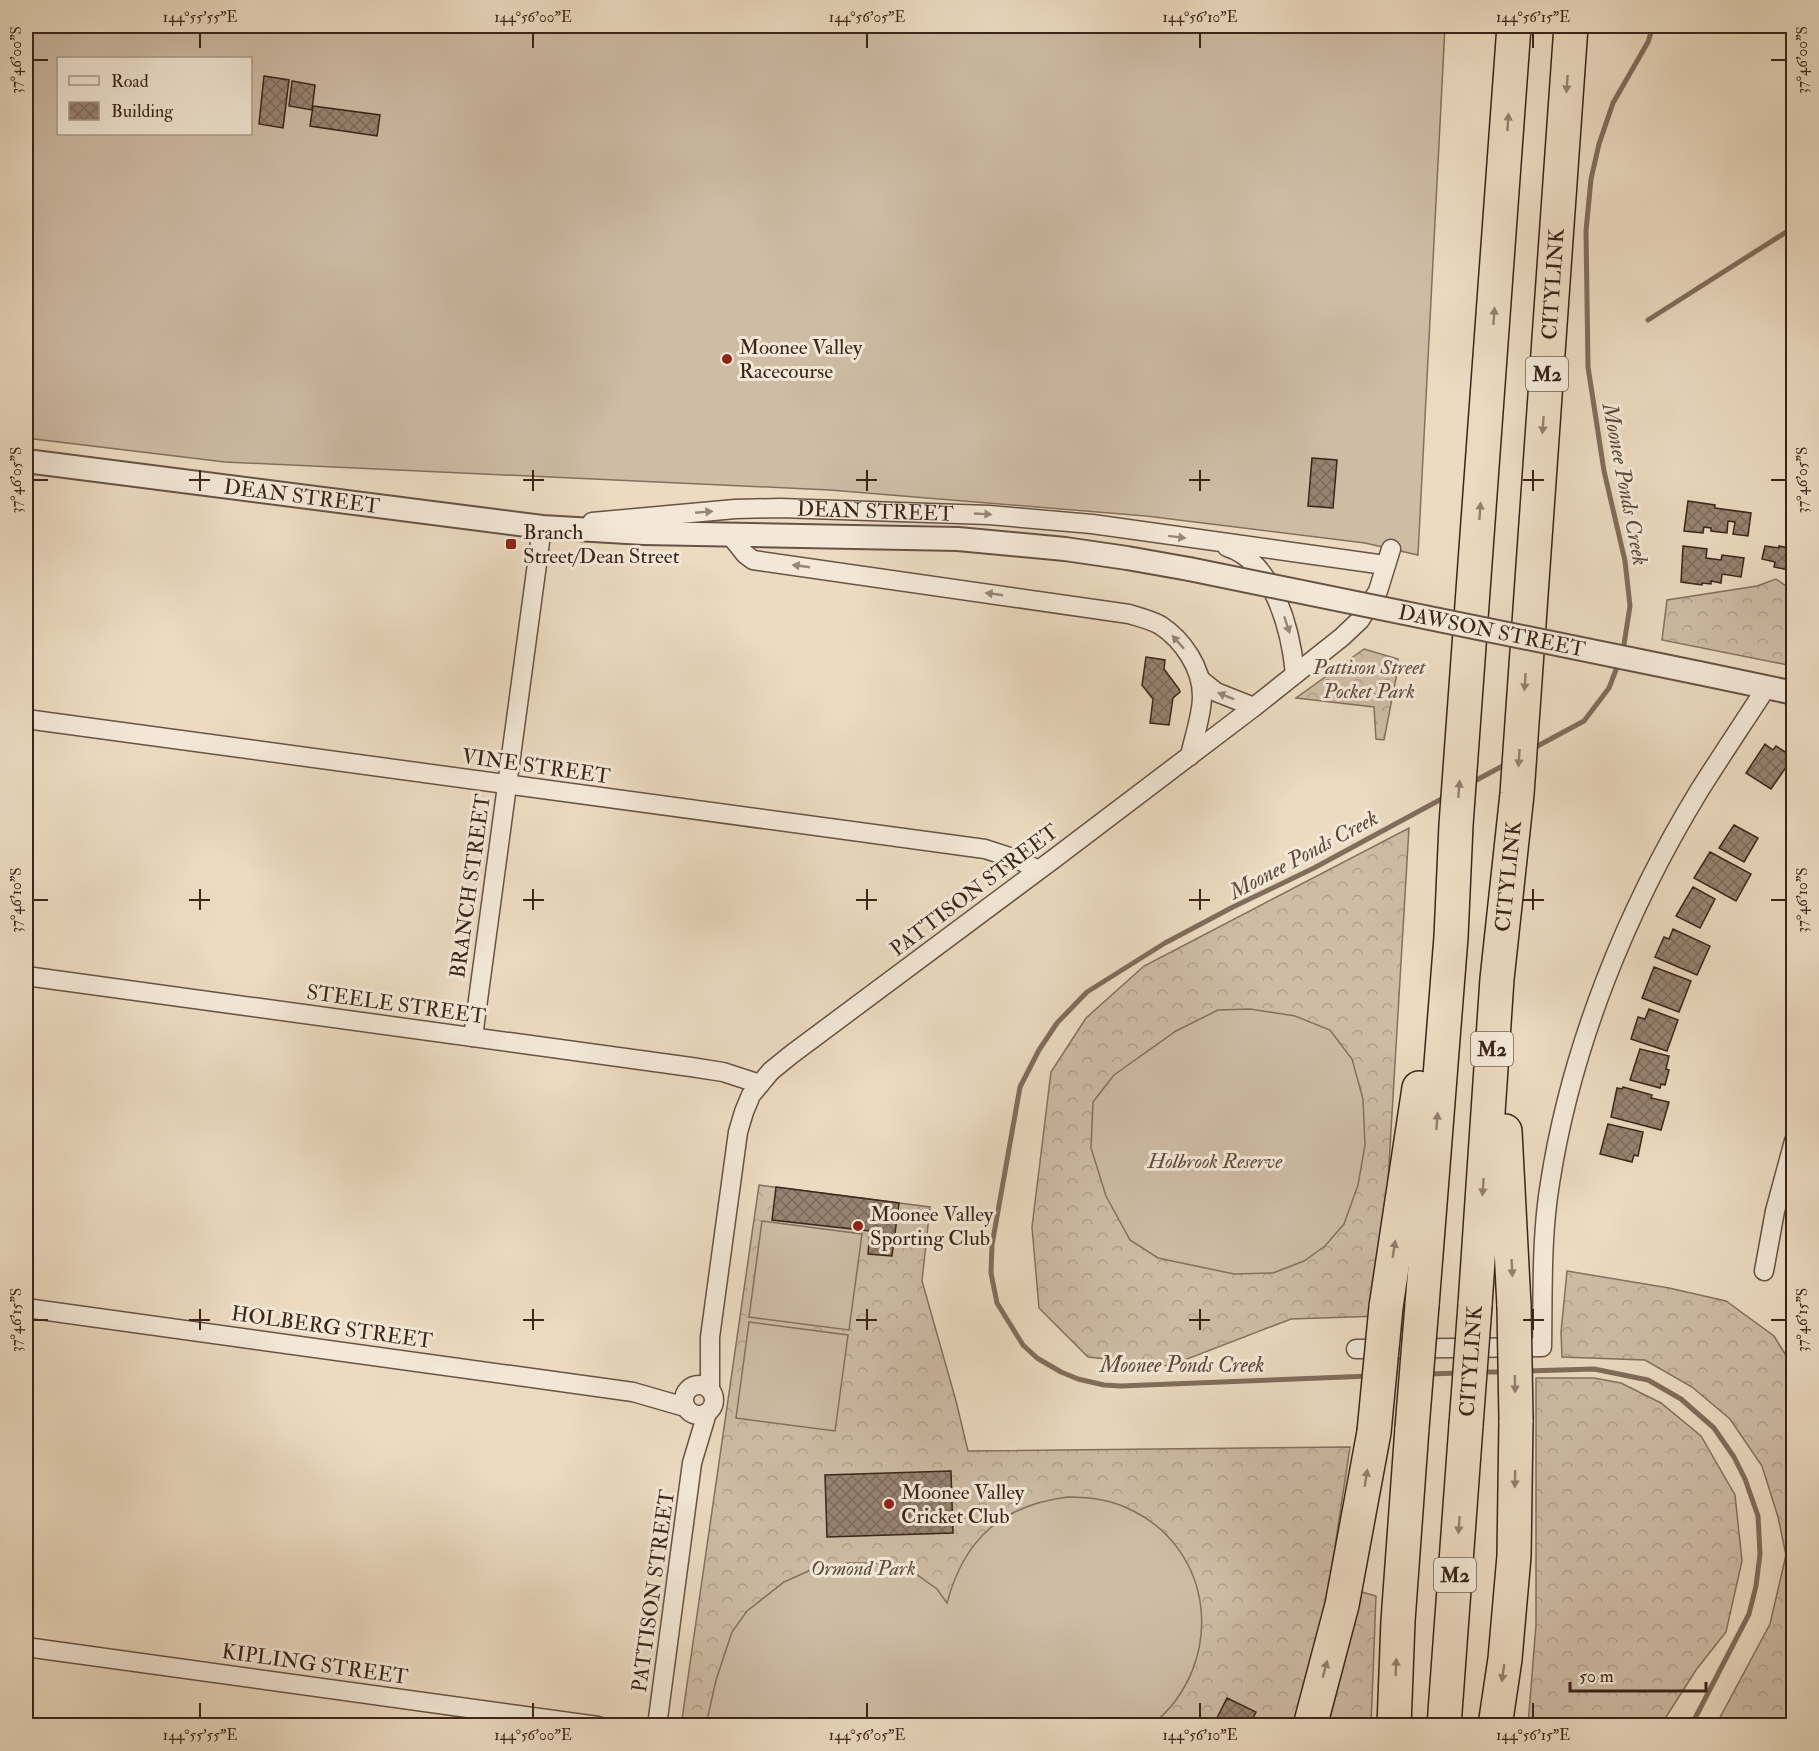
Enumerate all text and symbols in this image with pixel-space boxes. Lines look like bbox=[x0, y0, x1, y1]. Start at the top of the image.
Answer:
text: 144°55'55"E bbox=[163, 8, 237, 27]
text: 144°56'00"E bbox=[494, 8, 572, 27]
text: 144°56'05"E bbox=[829, 8, 905, 27]
text: 144°56'10"E bbox=[1162, 8, 1238, 27]
text: 144°56'15"E bbox=[1496, 8, 1570, 27]
text: 37°46'00"S bbox=[7, 26, 26, 94]
text: 37°46'00"S bbox=[1793, 26, 1812, 94]
legend bbox=[57, 57, 252, 135]
text: Road bbox=[111, 70, 149, 93]
one-way arrow bbox=[1562, 74, 1572, 93]
text: Building bbox=[111, 100, 174, 123]
one-way arrow bbox=[1503, 112, 1513, 131]
street label: CITYLINK bbox=[1536, 227, 1571, 341]
one-way arrow bbox=[1489, 307, 1499, 326]
place label: Moonee Valley Racecourse bbox=[739, 334, 863, 385]
marker: Moonee Valley Racecourse bbox=[720, 352, 734, 366]
road number: M2 bbox=[1526, 357, 1568, 391]
water label: Moonee Ponds Creek bbox=[1595, 399, 1654, 568]
one-way arrow bbox=[1538, 416, 1548, 435]
text: 37°46'05"S bbox=[7, 447, 26, 513]
text: 37°46'05"S bbox=[1793, 447, 1812, 513]
street label: DEAN STREET bbox=[222, 473, 382, 520]
street label: DEAN STREET bbox=[797, 496, 955, 528]
one-way arrow bbox=[1476, 501, 1485, 520]
one-way arrow bbox=[695, 507, 714, 517]
one-way arrow bbox=[974, 510, 993, 519]
place label: Branch Street/Dean Street bbox=[523, 519, 680, 570]
one-way arrow bbox=[1167, 532, 1186, 542]
marker: Branch Street/Dean Street bbox=[504, 537, 518, 551]
one-way arrow bbox=[791, 562, 810, 571]
one-way arrow bbox=[984, 590, 1003, 599]
street label: DAWSON STREET bbox=[1396, 599, 1588, 664]
one-way arrow bbox=[1283, 616, 1292, 634]
one-way arrow bbox=[1172, 635, 1185, 650]
park label: Pattison Street Pocket Park bbox=[1312, 654, 1426, 705]
one-way arrow bbox=[1520, 673, 1530, 692]
one-way arrow bbox=[1217, 690, 1235, 700]
street label: VINE STREET bbox=[460, 743, 612, 790]
one-way arrow bbox=[1515, 749, 1524, 768]
one-way arrow bbox=[1454, 780, 1464, 799]
street label: BRANCH STREET bbox=[444, 792, 497, 980]
water label: Moonee Ponds Creek bbox=[1222, 804, 1383, 907]
street label: PATTISON STREET bbox=[885, 818, 1064, 963]
street label: CITYLINK bbox=[1489, 819, 1528, 933]
text: 37°46'10"S bbox=[7, 867, 26, 933]
text: 37°46'10"S bbox=[1793, 867, 1812, 933]
street label: STEELE STREET bbox=[305, 979, 488, 1030]
road number: M2 bbox=[1471, 1032, 1513, 1066]
one-way arrow bbox=[1432, 1111, 1442, 1130]
park label: Holbrook Reserve bbox=[1147, 1148, 1283, 1175]
one-way arrow bbox=[1478, 1178, 1488, 1197]
place label: Moonee Valley Sporting Club bbox=[870, 1201, 994, 1252]
marker: Moonee Valley Sporting Club bbox=[851, 1219, 865, 1233]
one-way arrow bbox=[1390, 1240, 1399, 1259]
one-way arrow bbox=[1507, 1259, 1516, 1278]
text: 37°46'15"S bbox=[7, 1288, 26, 1352]
text: 37°46'15"S bbox=[1793, 1288, 1812, 1352]
street label: HOLBERG STREET bbox=[230, 1300, 435, 1355]
street label: CITYLINK bbox=[1454, 1304, 1489, 1418]
water label: Moonee Ponds Creek bbox=[1098, 1351, 1264, 1379]
one-way arrow bbox=[1510, 1375, 1520, 1394]
one-way arrow bbox=[1362, 1469, 1371, 1488]
one-way arrow bbox=[1510, 1469, 1520, 1488]
place label: Moonee Valley Cricket Club bbox=[901, 1479, 1025, 1530]
street label: PATTISON STREET bbox=[626, 1488, 681, 1694]
marker: Moonee Valley Cricket Club bbox=[882, 1497, 896, 1511]
one-way arrow bbox=[1454, 1515, 1463, 1534]
park label: Ormond Park bbox=[810, 1555, 916, 1582]
road number: M2 bbox=[1434, 1558, 1476, 1592]
street label: KIPLING STREET bbox=[220, 1638, 410, 1691]
scale bar bbox=[1570, 1655, 1706, 1693]
one-way arrow bbox=[1391, 1658, 1400, 1677]
one-way arrow bbox=[1321, 1660, 1331, 1678]
one-way arrow bbox=[1498, 1664, 1507, 1683]
text: 50 m bbox=[1579, 1665, 1614, 1688]
text: 144°55'55"E bbox=[163, 1726, 237, 1745]
text: 144°56'00"E bbox=[494, 1726, 572, 1745]
text: 144°56'05"E bbox=[829, 1726, 905, 1745]
text: 144°56'10"E bbox=[1162, 1726, 1238, 1745]
text: 144°56'15"E bbox=[1496, 1726, 1570, 1745]

